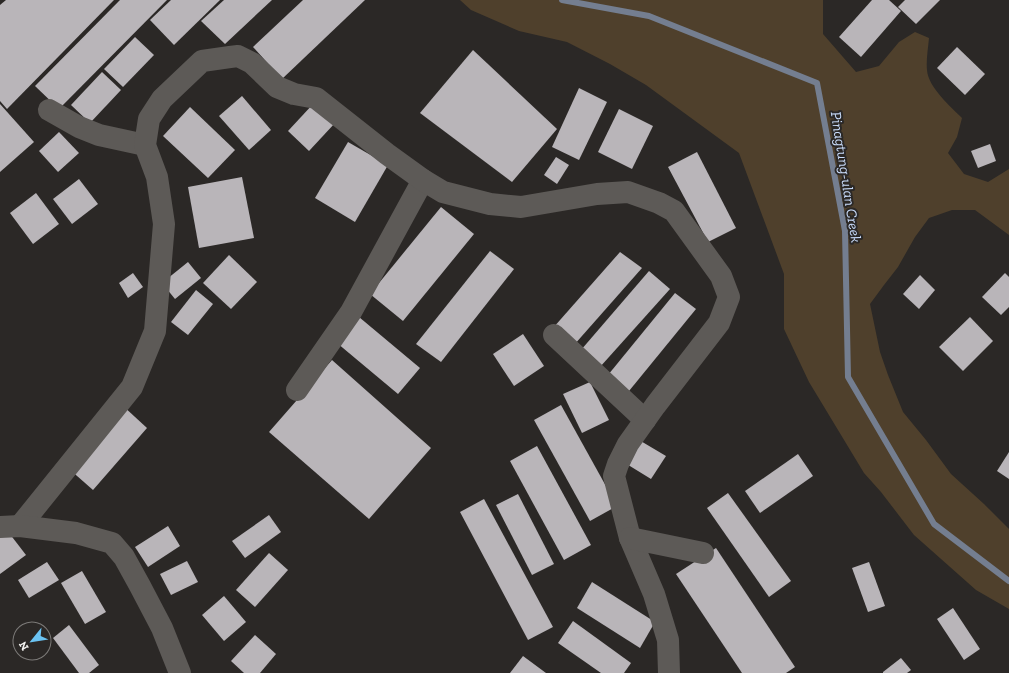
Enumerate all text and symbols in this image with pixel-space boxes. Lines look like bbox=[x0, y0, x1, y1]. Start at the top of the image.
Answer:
water label: Pinagtung-ulan Creek bbox=[827, 110, 865, 244]
north arrow bbox=[12, 621, 52, 661]
text: N bbox=[16, 638, 31, 653]

